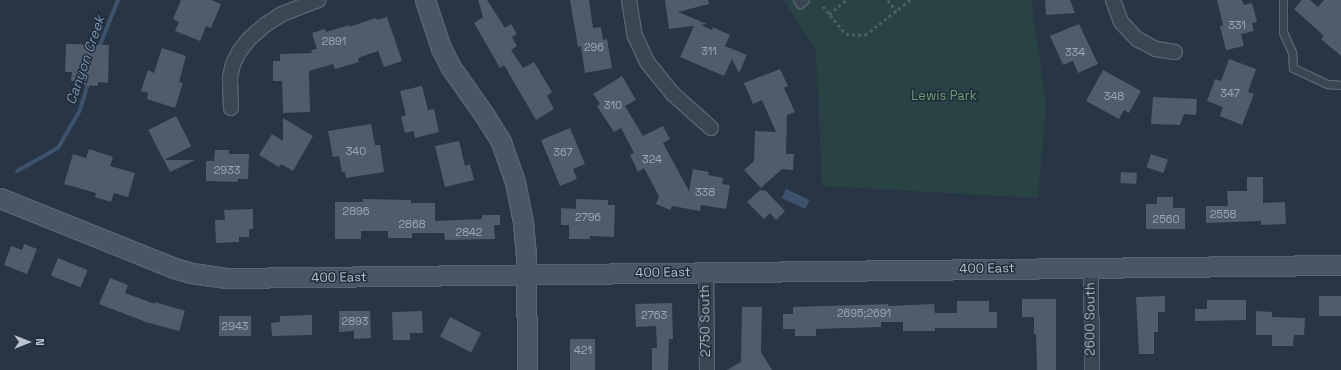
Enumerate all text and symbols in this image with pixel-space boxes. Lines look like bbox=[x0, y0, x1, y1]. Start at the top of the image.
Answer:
water label: Canyon Creek bbox=[62, 13, 108, 107]
house number: 331 bbox=[1228, 18, 1246, 32]
house number: 2891 bbox=[322, 34, 346, 48]
house number: 296 bbox=[584, 40, 604, 54]
house number: 311 bbox=[701, 44, 717, 58]
house number: 334 bbox=[1065, 45, 1085, 59]
house number: 347 bbox=[1220, 86, 1240, 100]
park label: Lewis Park bbox=[911, 88, 977, 104]
house number: 348 bbox=[1104, 89, 1124, 103]
house number: 310 bbox=[604, 98, 622, 112]
house number: 340 bbox=[346, 144, 366, 158]
house number: 367 bbox=[553, 145, 573, 159]
house number: 324 bbox=[642, 152, 662, 166]
house number: 2933 bbox=[214, 163, 240, 177]
house number: 338 bbox=[695, 185, 715, 199]
house number: 2896 bbox=[343, 204, 369, 218]
house number: 2558 bbox=[1210, 207, 1236, 221]
house number: 2796 bbox=[575, 210, 601, 224]
house number: 2560 bbox=[1152, 212, 1180, 226]
house number: 2868 bbox=[398, 217, 426, 231]
house number: 2842 bbox=[456, 225, 482, 239]
street label: 400 East bbox=[959, 261, 1015, 277]
street label: 400 East bbox=[635, 265, 691, 281]
street label: 400 East bbox=[311, 270, 367, 286]
street label: 2600 South bbox=[1083, 282, 1099, 356]
street label: 2750 South bbox=[698, 285, 714, 357]
house number: 2695;2691 bbox=[837, 306, 891, 320]
house number: 2763 bbox=[641, 308, 667, 322]
house number: 2893 bbox=[342, 314, 368, 328]
house number: 2943 bbox=[222, 319, 248, 333]
north arrow bbox=[8, 322, 48, 362]
text: N bbox=[33, 338, 47, 346]
house number: 421 bbox=[574, 343, 592, 357]

